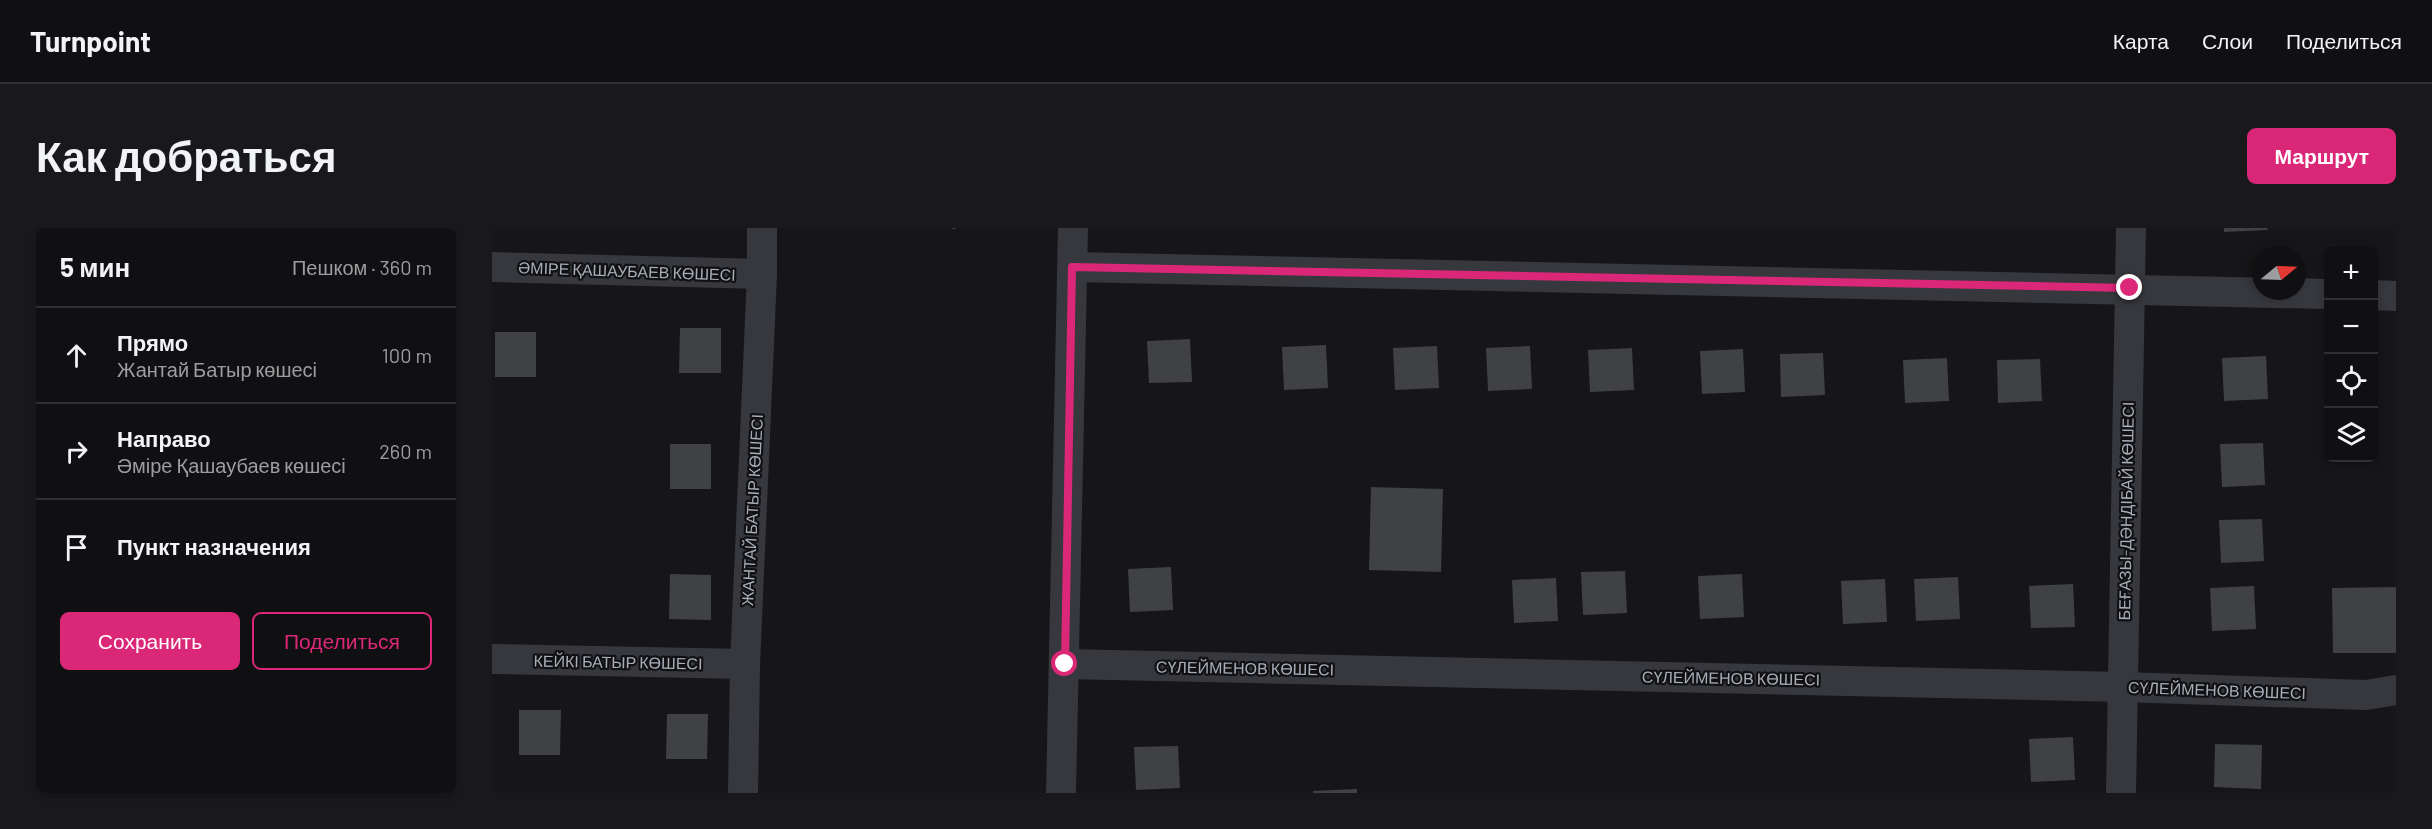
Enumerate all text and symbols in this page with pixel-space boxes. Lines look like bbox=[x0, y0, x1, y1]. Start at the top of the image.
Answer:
text: Turnpoint bbox=[30, 24, 151, 58]
text: Карта bbox=[2113, 28, 2169, 53]
text: Слои bbox=[2202, 28, 2253, 53]
text: Поделиться bbox=[2286, 28, 2402, 53]
button: Маршрут bbox=[2247, 128, 2396, 184]
text: Как добраться bbox=[36, 130, 336, 180]
north arrow bbox=[2252, 246, 2306, 300]
map controls bbox=[2324, 246, 2378, 462]
button: + bbox=[2324, 246, 2378, 300]
text: 5 мин bbox=[60, 251, 130, 282]
text: Пешком · 360 m bbox=[292, 255, 432, 279]
street label: ӘМІРЕ ҚАШАУБАЕВ КӨШЕСІ bbox=[518, 257, 736, 284]
route end bbox=[2116, 274, 2142, 300]
button: − bbox=[2324, 300, 2378, 354]
text: Прямо bbox=[117, 329, 188, 355]
icon: ahead bbox=[60, 339, 93, 372]
text: 100 m bbox=[382, 343, 432, 367]
button: locate bbox=[2324, 354, 2378, 408]
text: Жантай Батыр көшесі bbox=[117, 357, 317, 381]
street label: БЕҒАЗЫ-ДӘНДІБАЙ КӨШЕСІ bbox=[2114, 401, 2137, 621]
button: layers bbox=[2324, 408, 2378, 462]
street label: ЖАНТАЙ БАТЫР КӨШЕСІ bbox=[737, 414, 766, 606]
text: Направо bbox=[117, 425, 211, 451]
icon: right bbox=[60, 435, 93, 468]
text: 260 m bbox=[379, 439, 432, 463]
text: Әміре Қашаубаев көшесі bbox=[117, 453, 346, 477]
icon: arrive bbox=[60, 531, 93, 564]
text: Пункт назначения bbox=[117, 533, 311, 559]
button: Сохранить bbox=[60, 612, 240, 670]
button: Поделиться bbox=[252, 612, 432, 670]
route start bbox=[1051, 650, 1077, 676]
street label: КЕЙКІ БАТЫР КӨШЕСІ bbox=[533, 651, 703, 672]
street label: СҮЛЕЙМЕНОВ КӨШЕСІ bbox=[1156, 656, 1334, 679]
street label: СҮЛЕЙМЕНОВ КӨШЕСІ bbox=[1642, 666, 1820, 689]
street label: СҮЛЕЙМЕНОВ КӨШЕСІ bbox=[2128, 677, 2306, 702]

